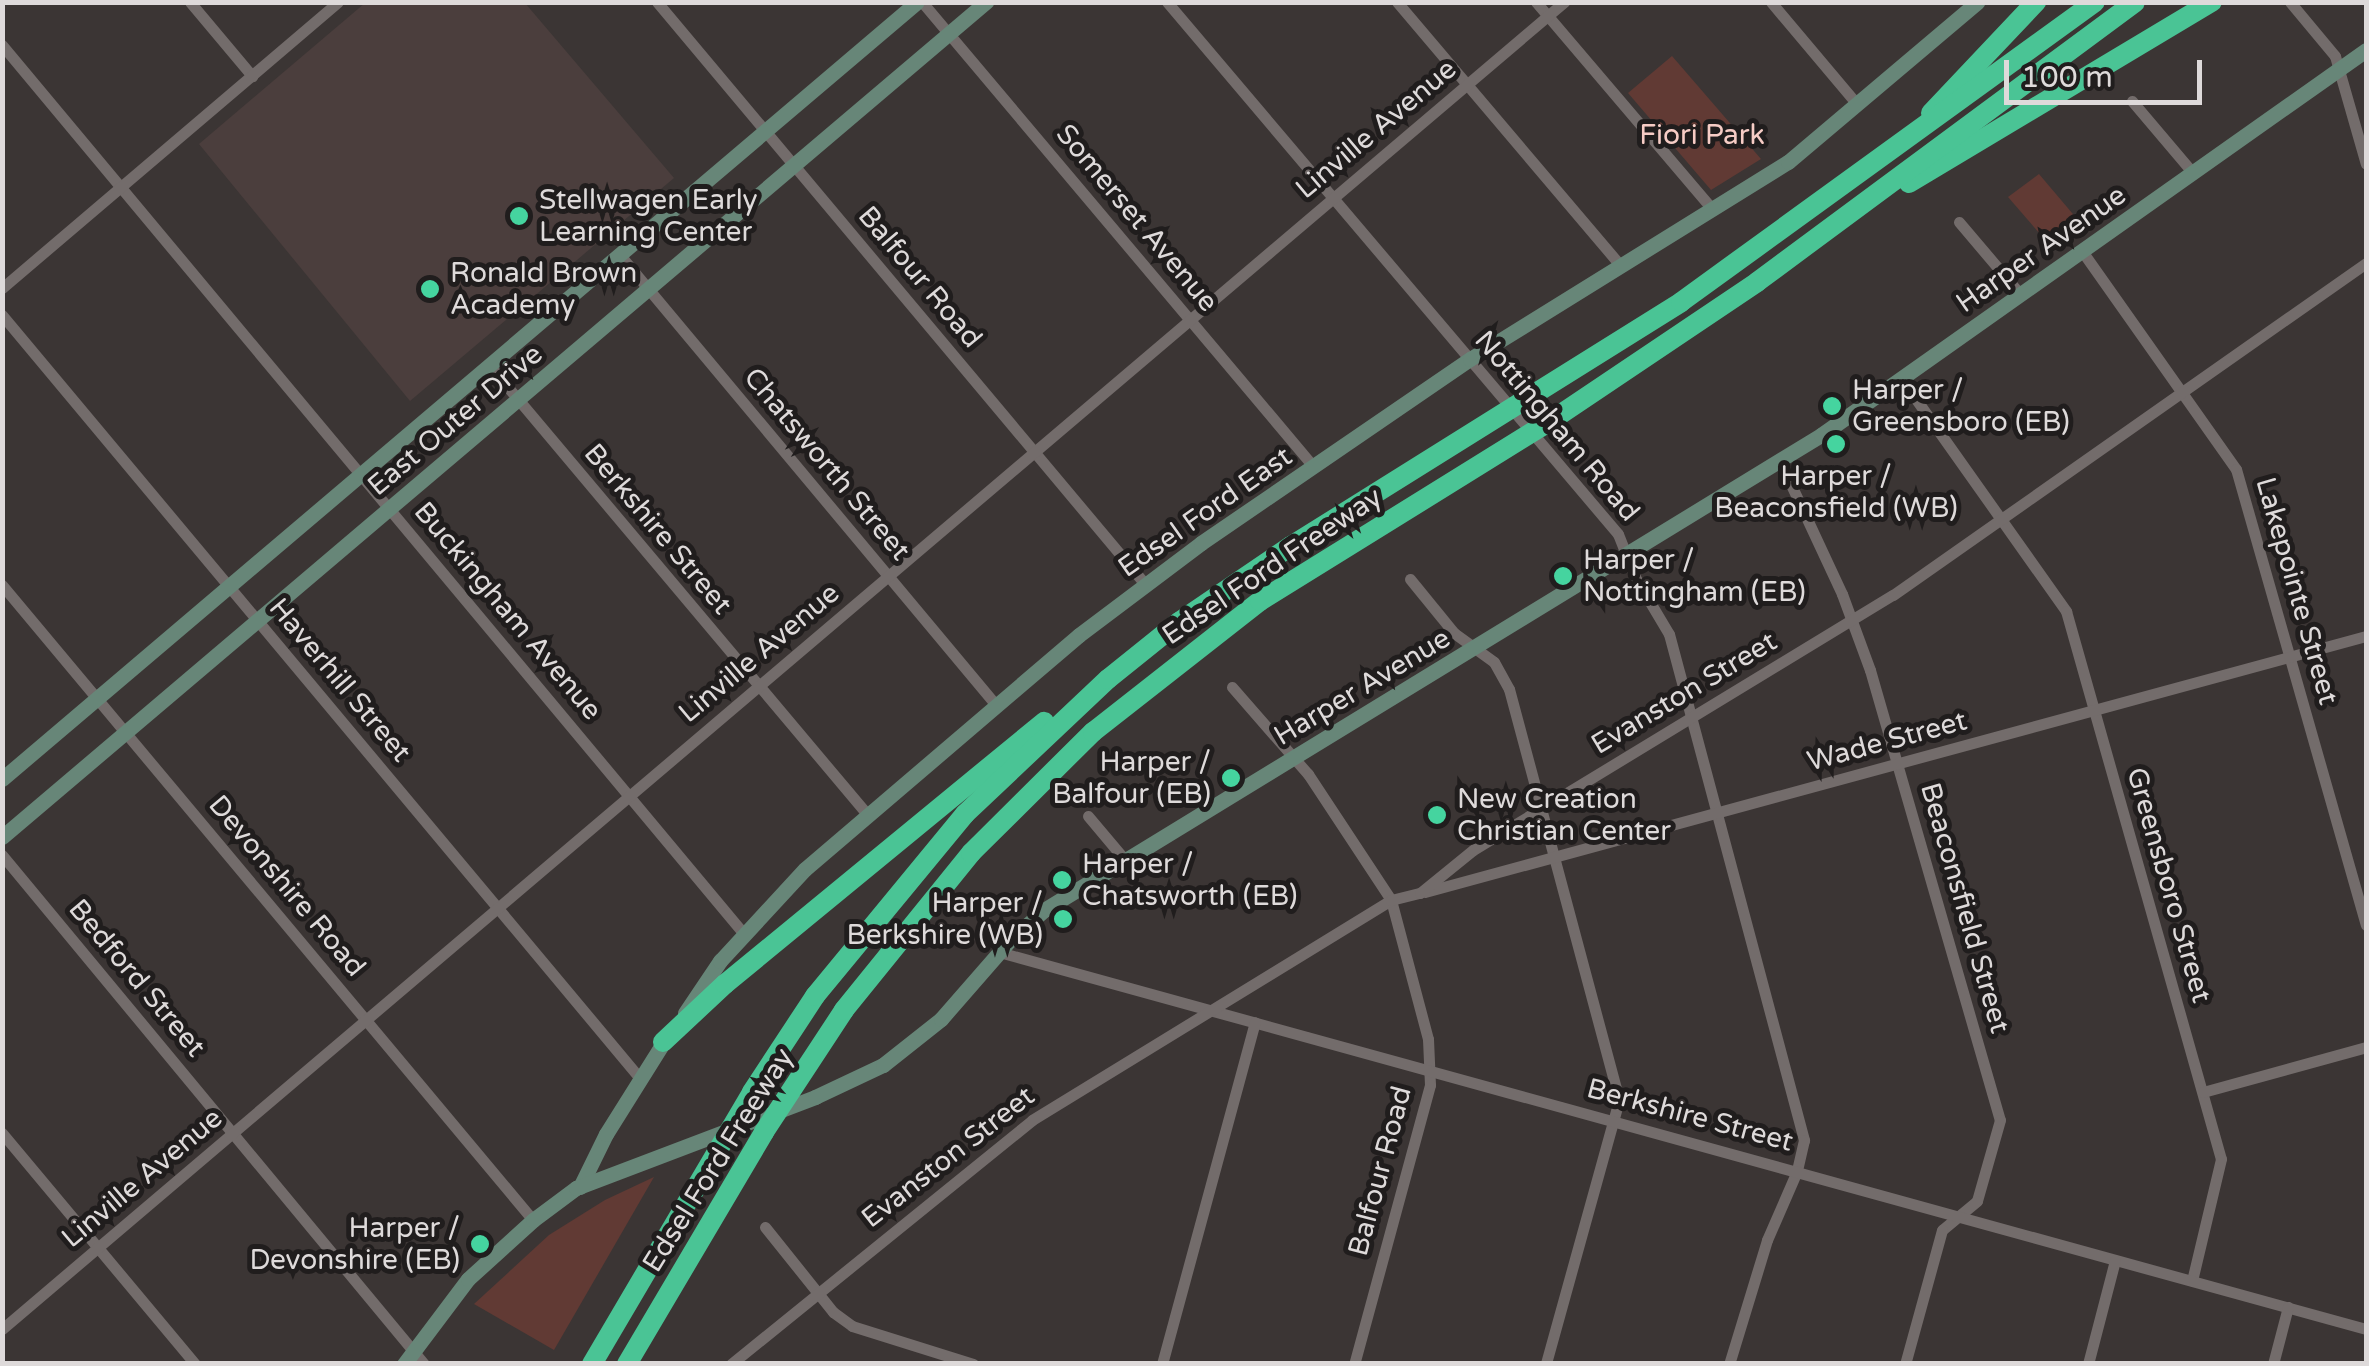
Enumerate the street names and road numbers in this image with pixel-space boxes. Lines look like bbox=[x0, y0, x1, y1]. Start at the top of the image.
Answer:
street label: Linville Avenue bbox=[1289, 52, 1463, 206]
street label: Somerset Avenue bbox=[1049, 118, 1225, 318]
street label: Harper Avenue bbox=[1950, 178, 2132, 320]
street label: Balfour Road bbox=[851, 199, 989, 355]
street label: Nottingham Road bbox=[1468, 324, 1646, 528]
street label: East Outer Drive bbox=[361, 337, 549, 503]
street label: Chatsworth Street bbox=[737, 361, 917, 567]
street label: Berkshire Street bbox=[577, 437, 739, 621]
street label: Edsel Ford East bbox=[1112, 440, 1298, 584]
street label: Lakepointe Street bbox=[2248, 474, 2346, 708]
street label: Edsel Ford Freeway bbox=[1156, 480, 1388, 652]
street label: Buckingham Avenue bbox=[407, 495, 609, 727]
street label: Linville Avenue bbox=[672, 576, 846, 730]
street label: Haverhill Street bbox=[262, 591, 418, 769]
street label: Harper Avenue bbox=[1268, 621, 1456, 753]
street label: Evanston Street bbox=[1585, 624, 1783, 762]
street label: Wade Street bbox=[1804, 704, 1970, 778]
street label: Greensboro Street bbox=[2119, 764, 2219, 1006]
street label: Beaconsfield Street bbox=[1913, 779, 2017, 1037]
street label: Devonshire Road bbox=[201, 789, 373, 983]
street label: Bedford Street bbox=[61, 893, 213, 1063]
street label: Edsel Ford Freeway bbox=[636, 1042, 800, 1278]
street label: Berkshire Street bbox=[1583, 1071, 1797, 1159]
street label: Evanston Street bbox=[855, 1079, 1041, 1235]
street label: Balfour Road bbox=[1341, 1082, 1419, 1260]
street label: Linville Avenue bbox=[55, 1101, 229, 1255]

